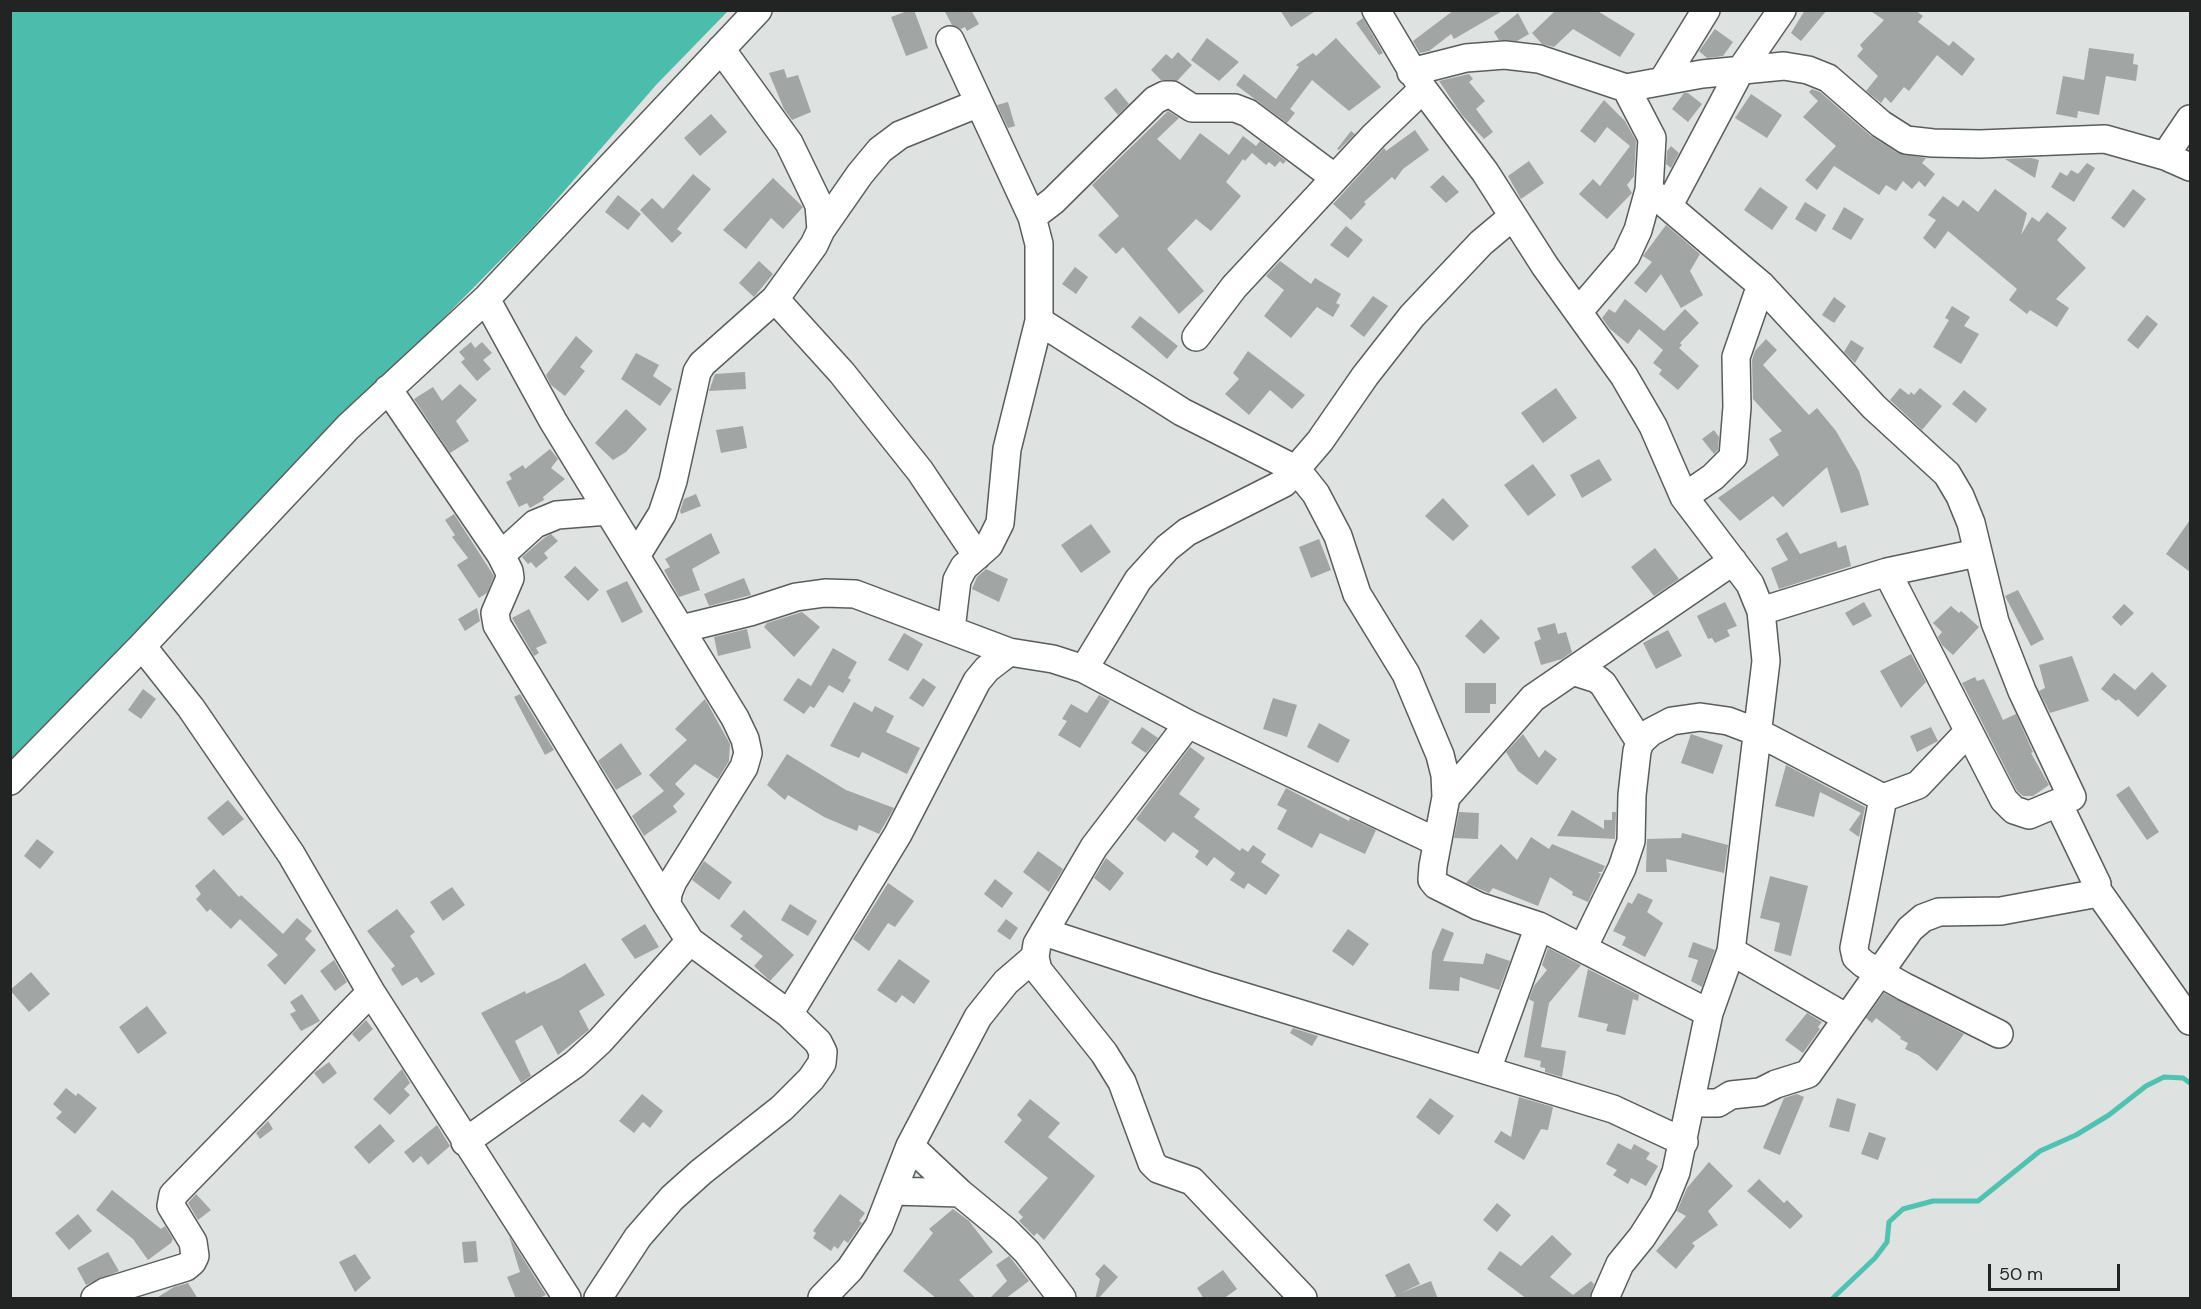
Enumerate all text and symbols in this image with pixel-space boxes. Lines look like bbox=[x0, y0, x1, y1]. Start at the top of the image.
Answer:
scale bar bbox=[1991, 1252, 2123, 1290]
text: 50 m bbox=[1999, 1262, 2043, 1286]

